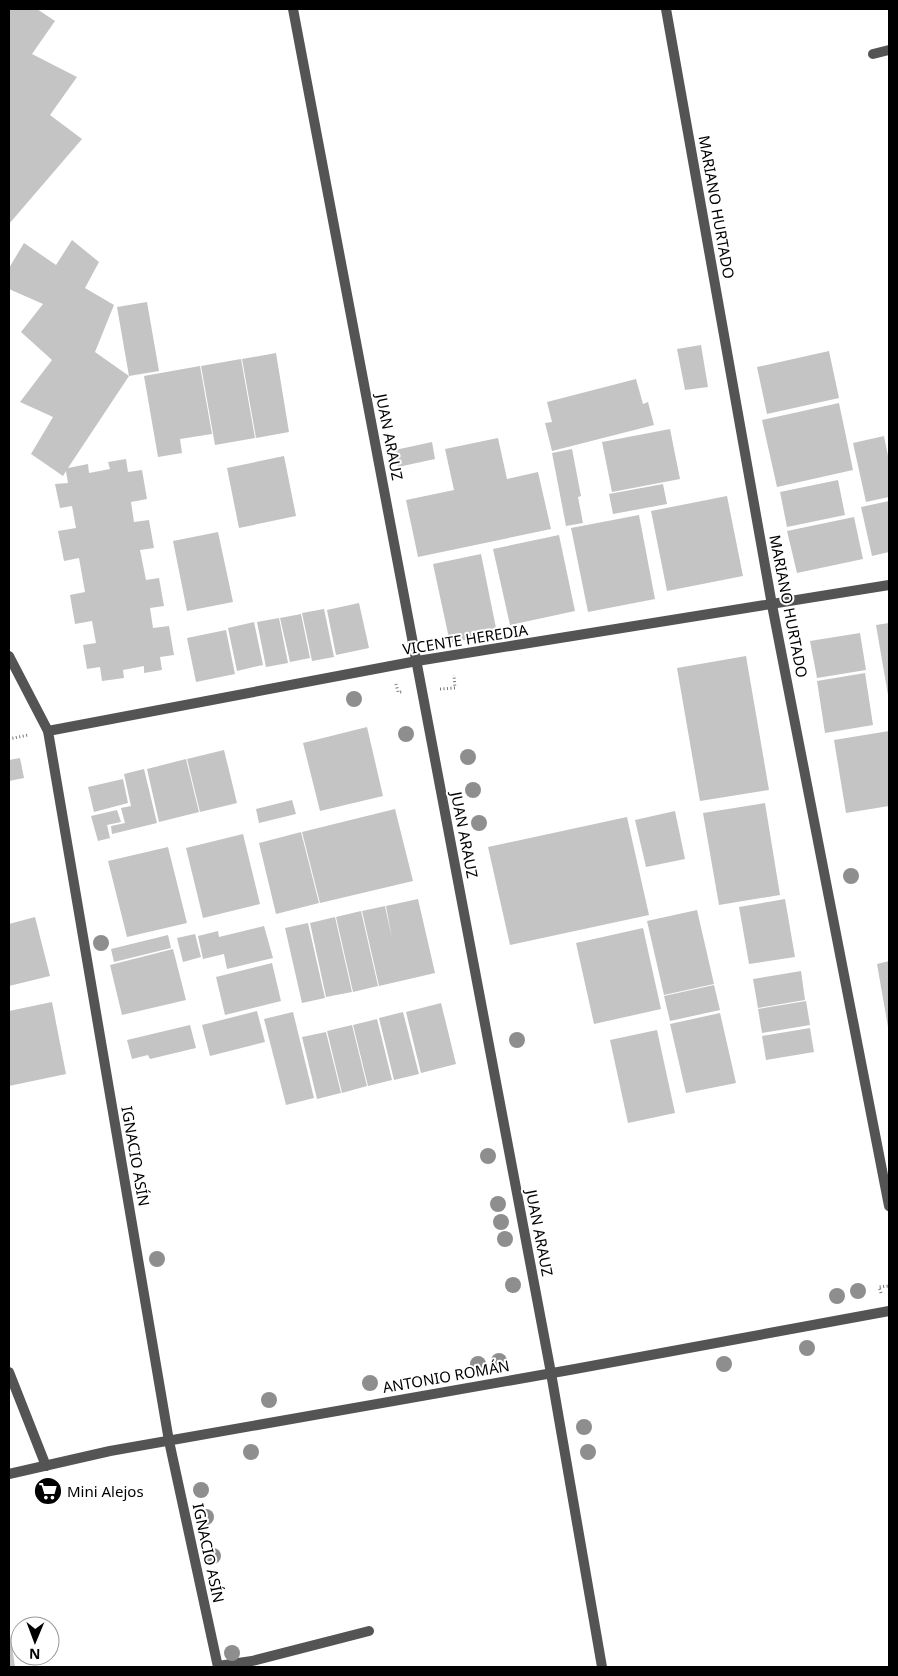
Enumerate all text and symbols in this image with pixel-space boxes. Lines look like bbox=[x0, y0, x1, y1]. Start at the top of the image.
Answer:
street label: MARIANO HURTADO bbox=[695, 134, 739, 280]
street label: JUAN ARAUZ bbox=[371, 390, 408, 482]
street label: MARIANO HURTADO bbox=[765, 533, 813, 679]
street label: VICENTE HEREDIA bbox=[401, 619, 530, 659]
street label: JUAN ARAUZ bbox=[446, 788, 483, 880]
street label: IGNACIO ASÍN bbox=[117, 1104, 155, 1208]
street label: JUAN ARAUZ bbox=[521, 1186, 558, 1278]
street label: ANTONIO ROMÁN bbox=[381, 1355, 511, 1397]
supermarket icon: Mini Alejos bbox=[33, 1476, 63, 1506]
place label: Mini Alejos bbox=[67, 1481, 144, 1501]
street label: IGNACIO ASÍN bbox=[189, 1501, 229, 1605]
north arrow bbox=[10, 1616, 60, 1666]
text: N bbox=[29, 1645, 41, 1664]

